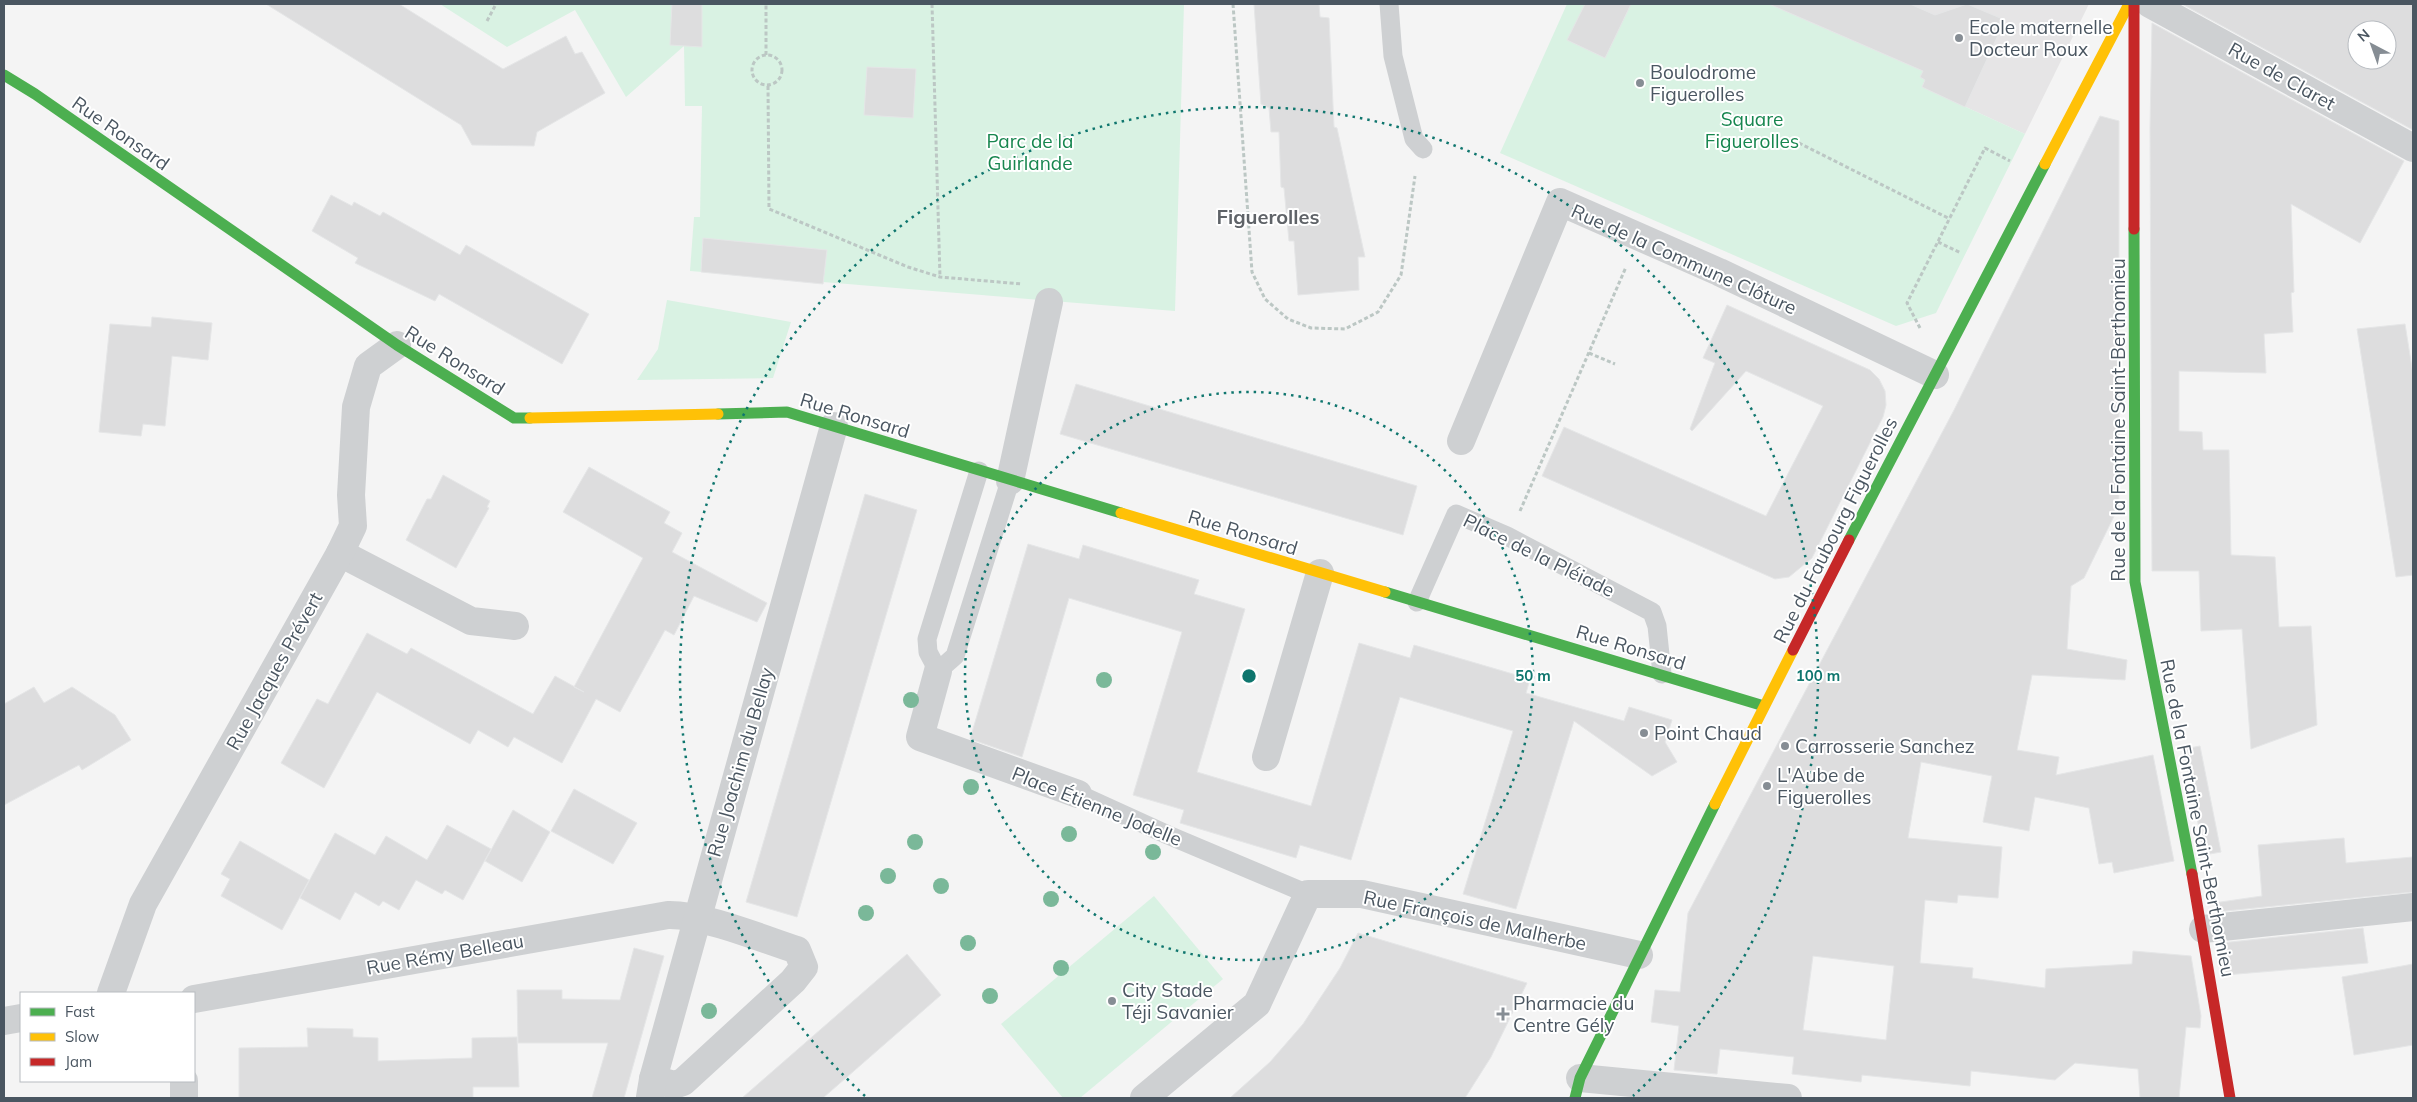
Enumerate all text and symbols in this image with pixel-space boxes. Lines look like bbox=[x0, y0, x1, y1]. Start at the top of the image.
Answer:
place label: Ecole maternelle Docteur Roux bbox=[1969, 15, 2113, 61]
north arrow bbox=[2347, 20, 2397, 70]
text: N bbox=[2354, 25, 2373, 45]
marker: Ecole maternelle Docteur Roux bbox=[1953, 32, 1965, 44]
street label: Rue de Claret bbox=[2224, 37, 2340, 115]
place label: Boulodrome Figuerolles bbox=[1650, 60, 1756, 106]
marker: Boulodrome Figuerolles bbox=[1634, 77, 1646, 89]
street label: Rue Ronsard bbox=[68, 91, 174, 175]
park label: Square Figuerolles bbox=[1705, 107, 1799, 153]
park label: Parc de la Guirlande bbox=[986, 129, 1074, 175]
street label: Rue de la Commune Clôture bbox=[1568, 198, 1800, 320]
district label: Figuerolles bbox=[1217, 204, 1319, 229]
street label: Rue de la Fontaine Saint-Berthomieu bbox=[2106, 258, 2130, 582]
street label: Rue Ronsard bbox=[401, 320, 509, 400]
street label: Rue Ronsard bbox=[797, 387, 913, 443]
street label: Rue du Faubourg Figuerolles bbox=[1768, 413, 1902, 647]
street label: Rue Ronsard bbox=[1185, 504, 1301, 560]
street label: Place de la Pléiade bbox=[1459, 508, 1619, 602]
street label: Rue Jacques Prévert bbox=[221, 588, 328, 754]
street label: Rue Ronsard bbox=[1573, 619, 1689, 675]
street label: Rue de la Fontaine Saint-Berthomieu bbox=[2155, 657, 2241, 979]
street label: Rue Joachim du Bellay bbox=[702, 665, 778, 859]
text: 50 m bbox=[1515, 666, 1551, 685]
text: 100 m bbox=[1796, 666, 1840, 685]
centre of rings bbox=[1240, 667, 1258, 685]
place label: Point Chaud bbox=[1654, 721, 1762, 745]
marker: Point Chaud bbox=[1638, 727, 1650, 739]
place label: Carrosserie Sanchez bbox=[1795, 734, 1975, 758]
marker: Carrosserie Sanchez bbox=[1779, 740, 1791, 752]
street label: Place Étienne Jodelle bbox=[1009, 761, 1185, 851]
place label: L'Aube de Figuerolles bbox=[1777, 763, 1871, 809]
marker: L'Aube de Figuerolles bbox=[1761, 780, 1773, 792]
street label: Rue François de Malherbe bbox=[1361, 885, 1589, 955]
street label: Rue Rémy Belleau bbox=[364, 928, 526, 980]
place label: City Stade Téji Savanier bbox=[1122, 978, 1234, 1024]
place label: Pharmacie du Centre Gély bbox=[1513, 991, 1634, 1037]
legend bbox=[20, 992, 195, 1082]
marker: City Stade Téji Savanier bbox=[1106, 995, 1118, 1007]
text: Fast bbox=[65, 1002, 95, 1021]
marker: Pharmacie du Centre Gély bbox=[1497, 1008, 1509, 1020]
text: Slow bbox=[65, 1027, 99, 1046]
text: Jam bbox=[65, 1052, 92, 1071]

